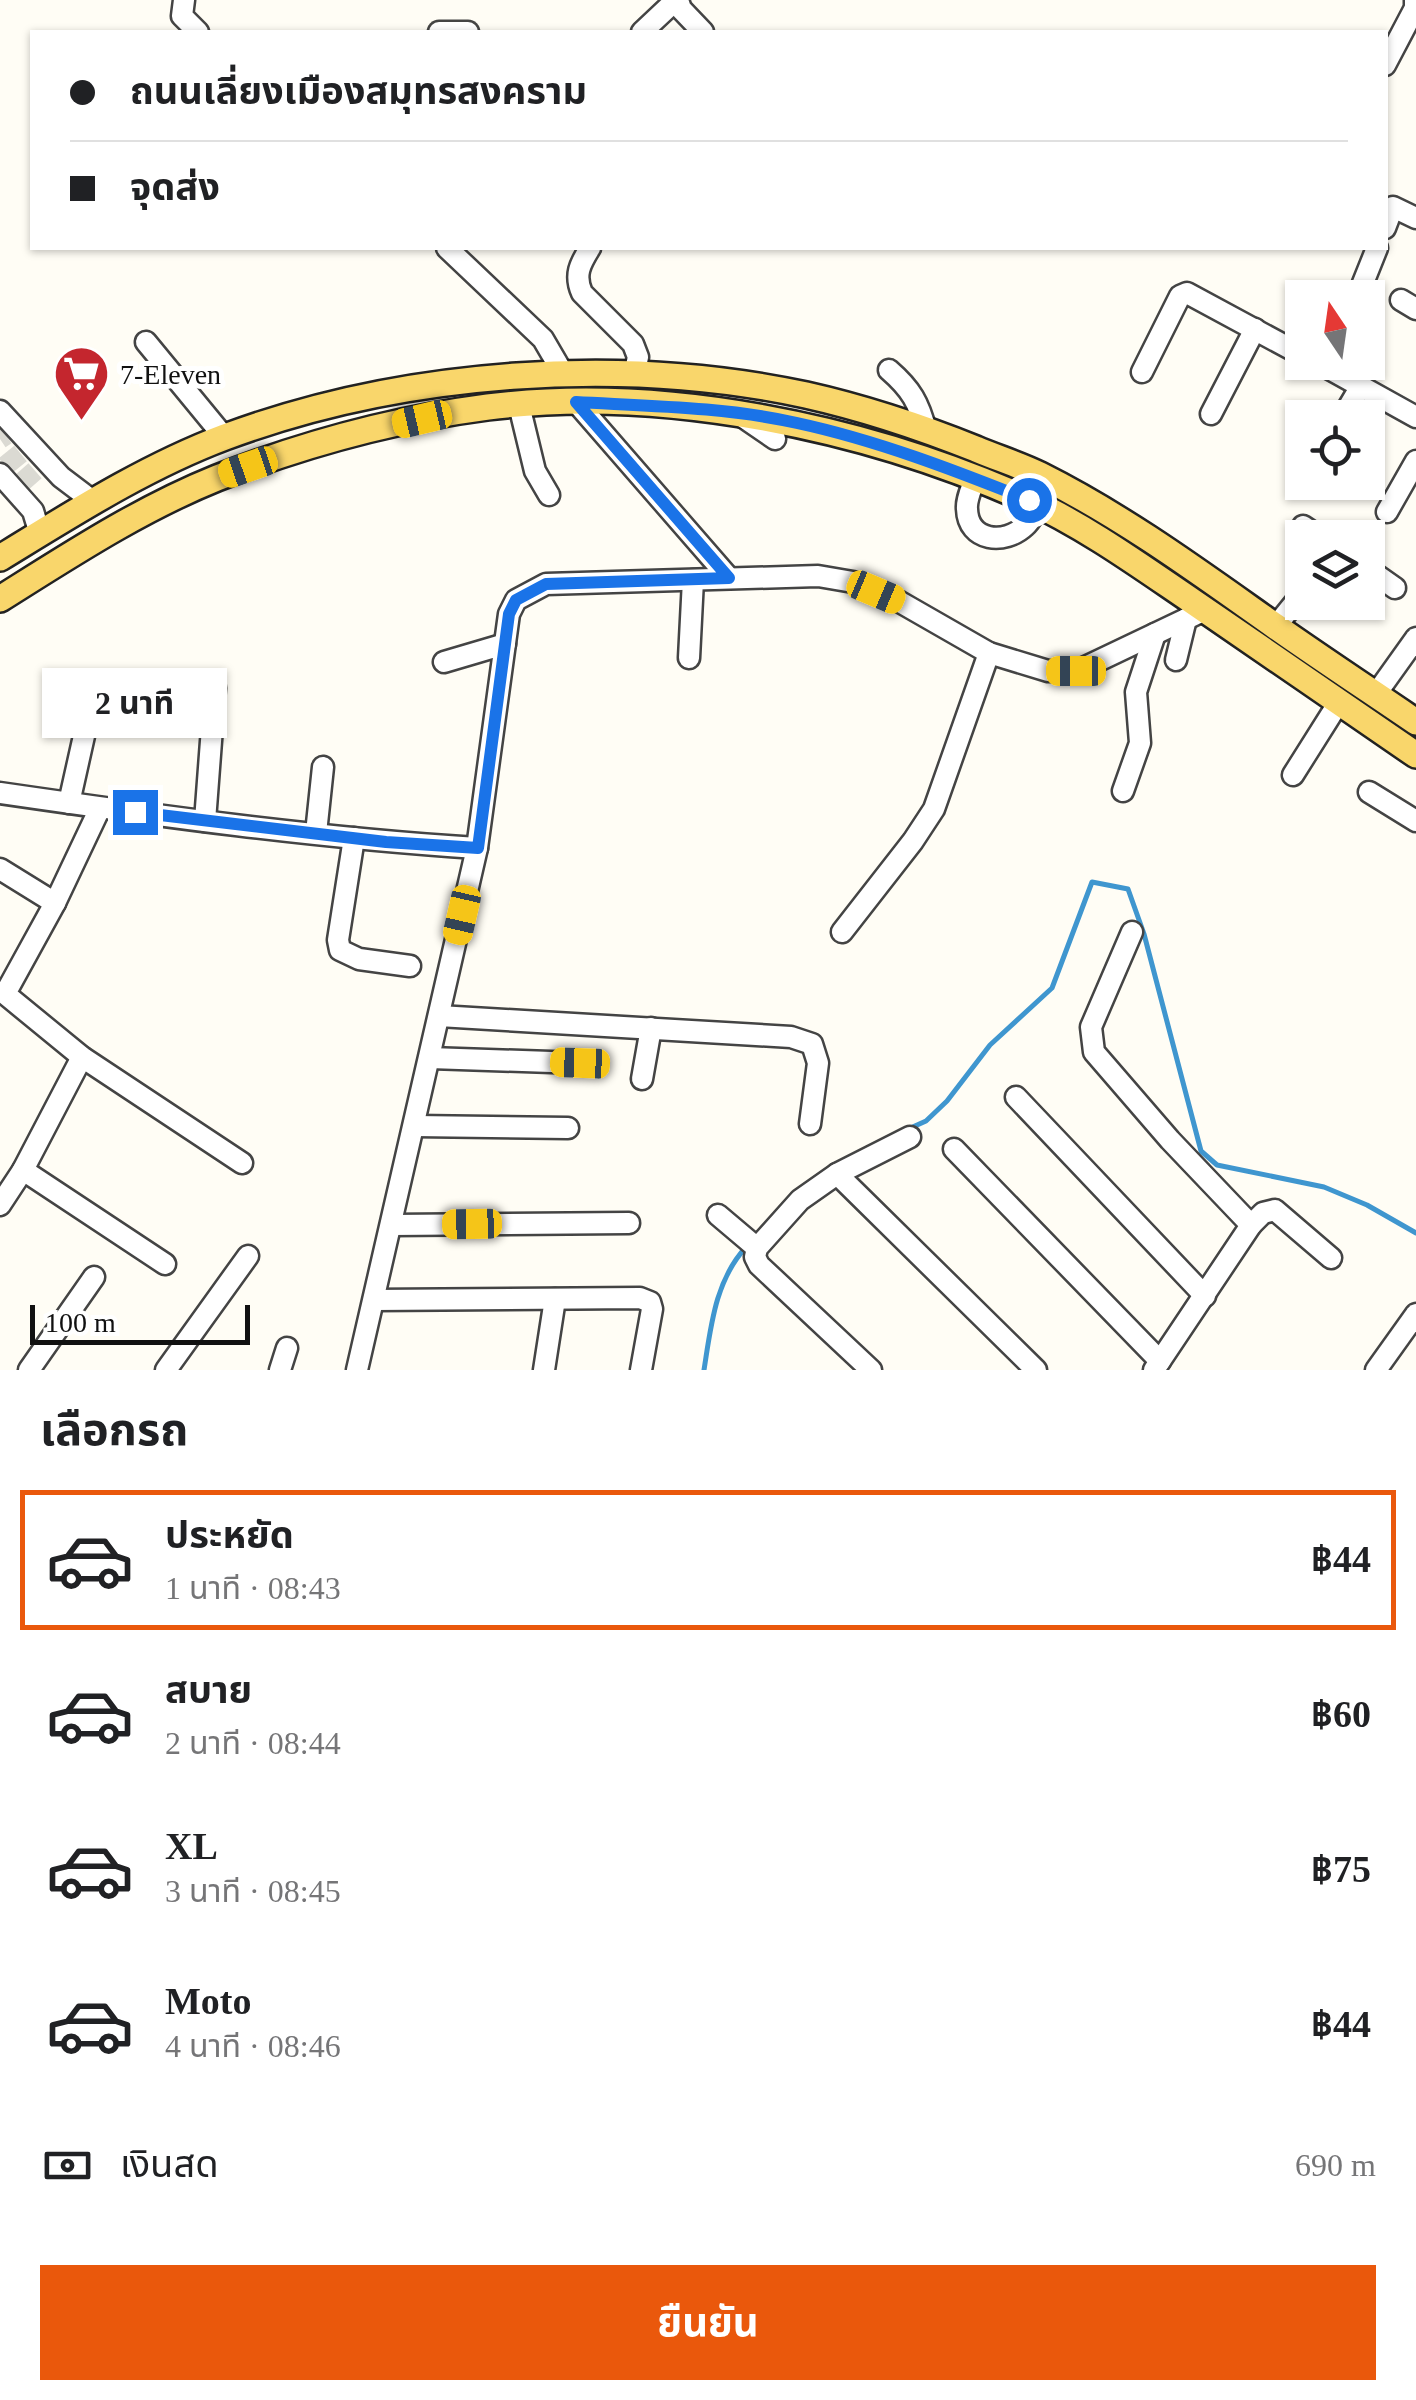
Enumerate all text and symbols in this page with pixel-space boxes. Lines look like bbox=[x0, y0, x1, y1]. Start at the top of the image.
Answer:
text: ถนนเลี่ยงเมืองสมุทรสงคราม bbox=[130, 70, 587, 112]
text: จุดส่ง bbox=[130, 166, 220, 208]
north arrow bbox=[1285, 280, 1385, 380]
map controls bbox=[1285, 280, 1385, 620]
supermarket icon: 7-Eleven bbox=[51, 344, 111, 423]
place label: 7-Eleven bbox=[120, 359, 221, 390]
car bbox=[389, 398, 455, 440]
button: locate bbox=[1285, 400, 1385, 500]
car bbox=[215, 443, 281, 491]
route start bbox=[1007, 478, 1052, 523]
button: layers bbox=[1285, 520, 1385, 620]
car bbox=[843, 566, 909, 618]
car bbox=[1046, 656, 1106, 686]
callout: 2 นาที bbox=[42, 667, 228, 737]
text: 2 นาที bbox=[95, 685, 174, 721]
route end bbox=[113, 790, 158, 835]
car bbox=[441, 882, 483, 948]
car bbox=[549, 1047, 611, 1079]
car bbox=[442, 1208, 502, 1240]
scale bar bbox=[30, 1300, 250, 1344]
text: 100 m bbox=[45, 1307, 116, 1338]
text: เลือกรถ bbox=[40, 1405, 188, 1455]
text: ประหยัด bbox=[165, 1514, 294, 1556]
icon: car bbox=[45, 1515, 135, 1605]
text: ฿44 bbox=[1311, 1538, 1371, 1580]
text: 1 นาที · 08:43 bbox=[165, 1570, 341, 1606]
text: สบาย bbox=[165, 1669, 252, 1711]
icon: car bbox=[45, 1670, 135, 1760]
text: ฿60 bbox=[1311, 1693, 1371, 1735]
text: 2 นาที · 08:44 bbox=[165, 1725, 341, 1761]
icon: car bbox=[45, 1825, 135, 1915]
text: XL bbox=[165, 1825, 218, 1867]
text: ฿75 bbox=[1311, 1848, 1371, 1890]
text: 3 นาที · 08:45 bbox=[165, 1873, 341, 1909]
icon: car bbox=[45, 1980, 135, 2070]
text: Moto bbox=[165, 1980, 252, 2022]
text: ฿44 bbox=[1311, 2003, 1371, 2045]
text: 4 นาที · 08:46 bbox=[165, 2028, 341, 2064]
icon: cash bbox=[40, 2138, 95, 2193]
text: เงินสด bbox=[120, 2143, 219, 2185]
text: 690 m bbox=[1295, 2147, 1376, 2183]
button: ยืนยัน bbox=[40, 2265, 1376, 2380]

